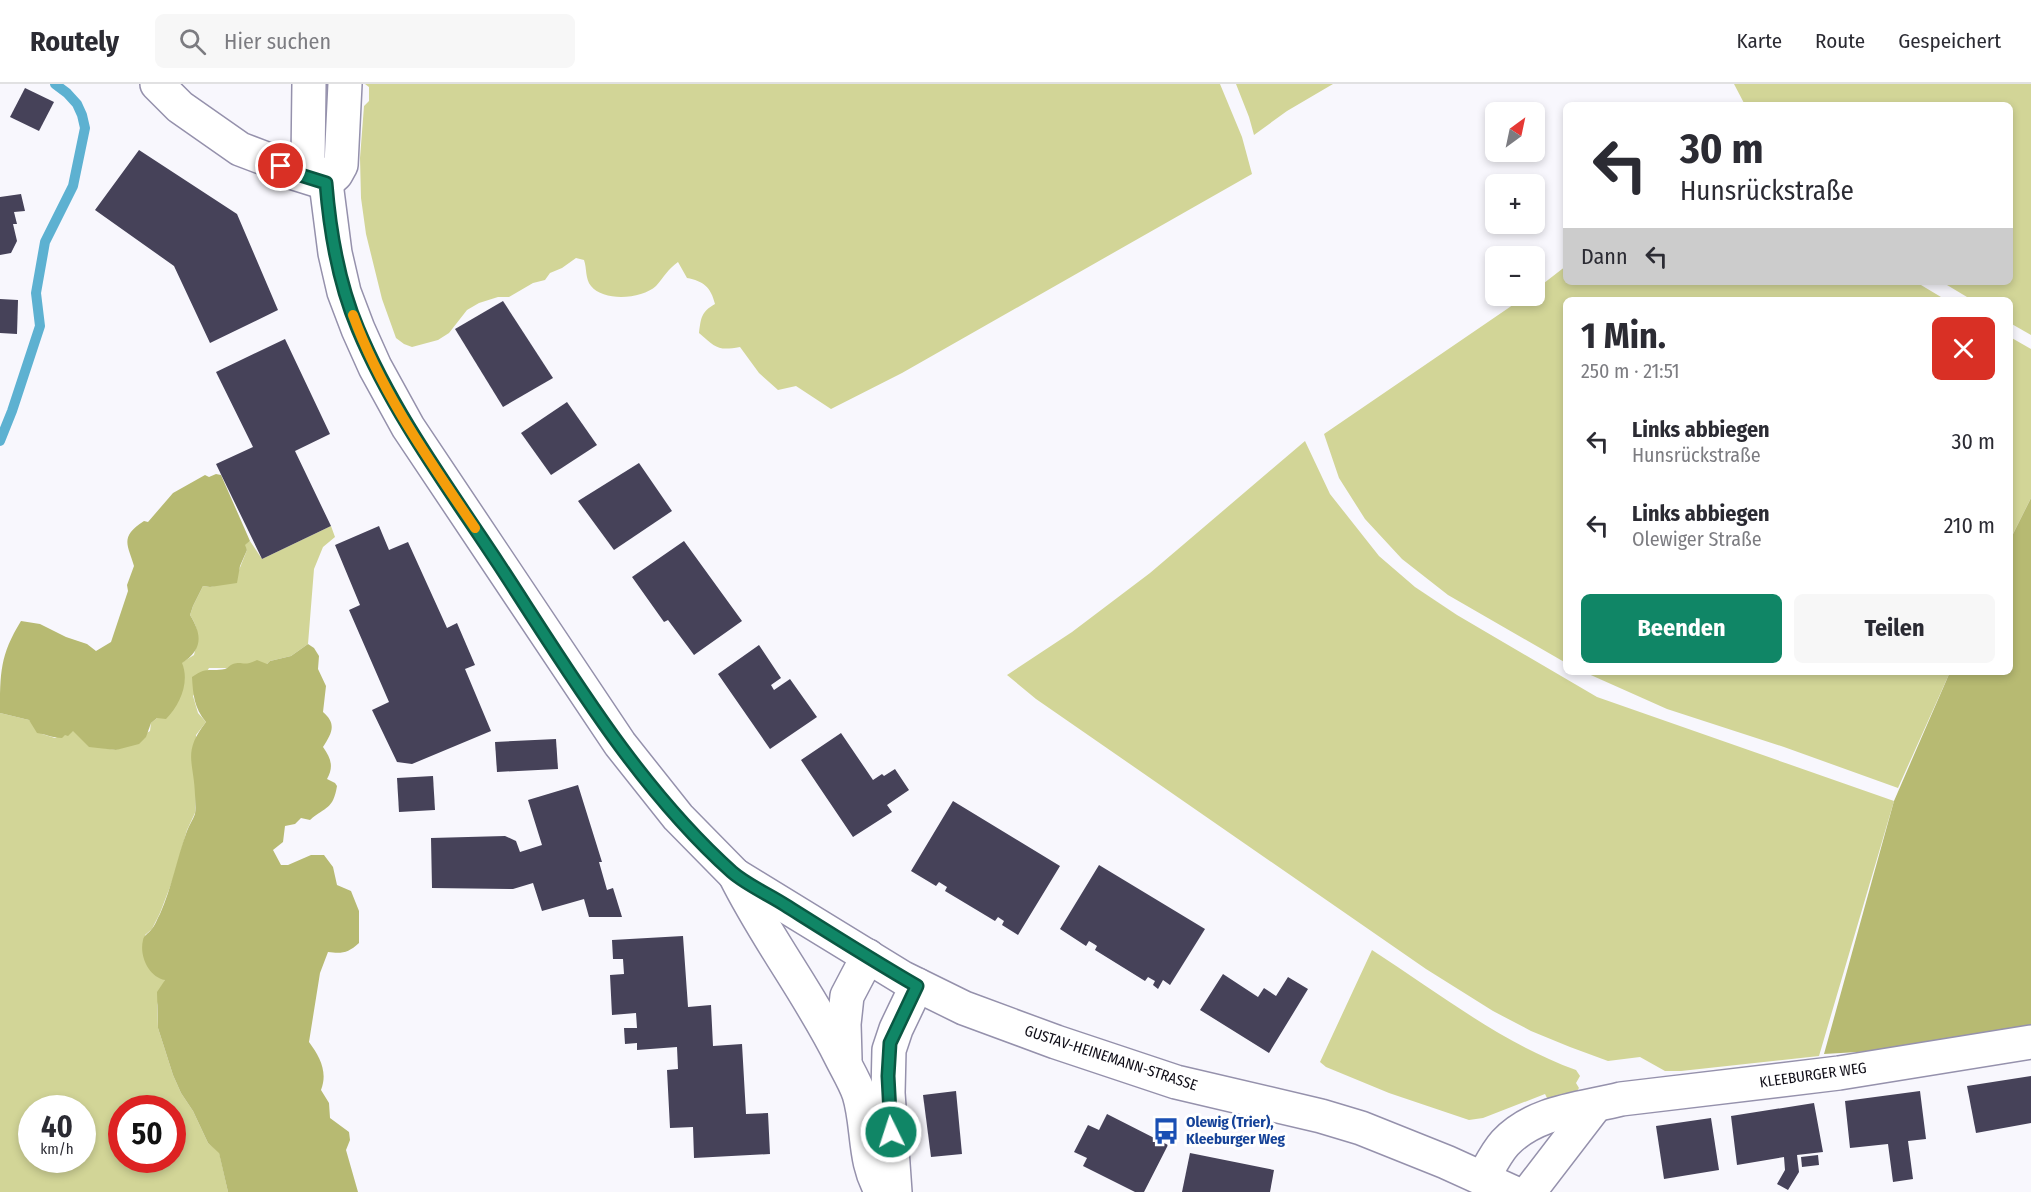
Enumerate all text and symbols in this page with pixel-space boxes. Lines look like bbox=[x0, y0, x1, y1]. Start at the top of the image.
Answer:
search box bbox=[155, 14, 575, 68]
text: Routely bbox=[30, 25, 119, 58]
icon: search bbox=[176, 25, 209, 58]
text: Hier suchen bbox=[224, 28, 331, 55]
text: Karte bbox=[1737, 28, 1782, 54]
text: Route bbox=[1815, 28, 1865, 54]
text: Gespeichert bbox=[1898, 28, 2001, 54]
north arrow bbox=[1485, 102, 1545, 162]
map controls bbox=[1485, 102, 1545, 306]
text: 30 m bbox=[1680, 124, 1764, 174]
icon: left bbox=[1581, 126, 1659, 204]
pin bbox=[255, 140, 306, 191]
icon: arrive bbox=[264, 149, 297, 182]
button: + bbox=[1485, 174, 1545, 234]
text: Hunsrückstraße bbox=[1680, 175, 1854, 207]
icon: left bbox=[1640, 240, 1673, 273]
text: Dann bbox=[1581, 243, 1628, 270]
button: − bbox=[1485, 246, 1545, 306]
text: 1 Min. bbox=[1581, 314, 1666, 358]
button: close bbox=[1932, 317, 1995, 380]
text: 250 m · 21:51 bbox=[1581, 359, 1680, 383]
text: Links abbiegen bbox=[1632, 416, 1770, 443]
icon: left bbox=[1581, 425, 1614, 458]
text: 30 m bbox=[1952, 428, 1995, 455]
text: Hunsrückstraße bbox=[1632, 443, 1761, 467]
text: Links abbiegen bbox=[1632, 500, 1770, 527]
icon: left bbox=[1581, 509, 1614, 542]
text: 210 m bbox=[1944, 512, 1995, 539]
text: Olewiger Straße bbox=[1632, 527, 1762, 551]
button: Beenden bbox=[1581, 594, 1782, 663]
button: Teilen bbox=[1794, 594, 1995, 663]
street label: GUSTAV-HEINEMANN-STRASSE bbox=[1022, 1021, 1200, 1095]
street label: KLEEBURGER WEG bbox=[1758, 1059, 1868, 1091]
speed limit sign: 50 bbox=[108, 1095, 186, 1173]
position arrow bbox=[859, 1100, 923, 1164]
text: 40 bbox=[41, 1109, 73, 1145]
place label: Olewig (Trier), Kleeburger Weg bbox=[1186, 1113, 1286, 1148]
bus stop icon: Olewig (Trier), Kleeburger Weg bbox=[1151, 1116, 1181, 1146]
text: km/h bbox=[40, 1140, 74, 1158]

